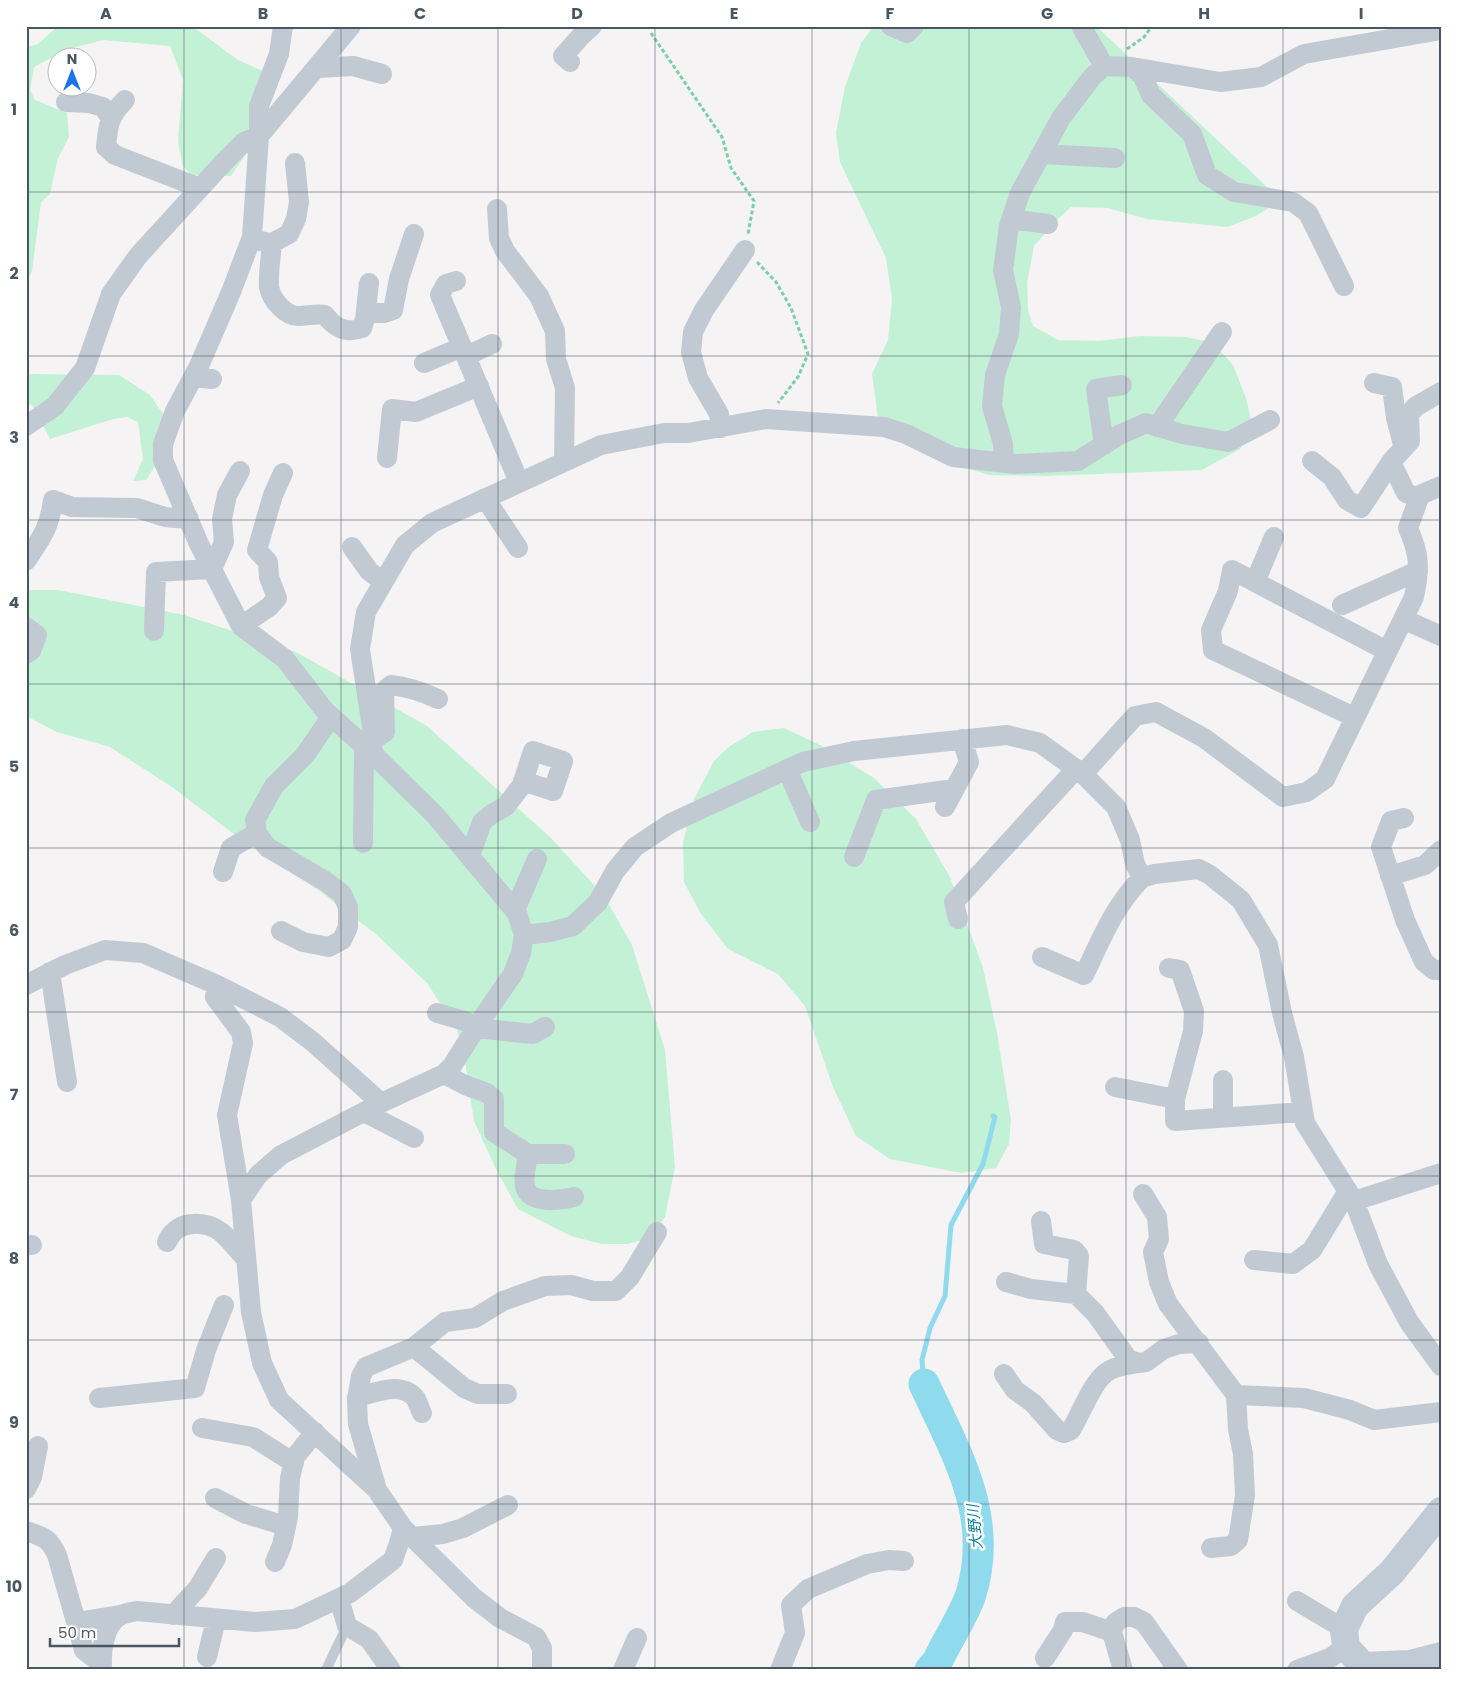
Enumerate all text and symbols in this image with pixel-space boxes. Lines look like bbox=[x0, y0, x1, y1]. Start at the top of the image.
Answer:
text: A bbox=[100, 2, 112, 25]
text: B bbox=[258, 2, 268, 25]
text: C bbox=[414, 2, 426, 25]
text: D bbox=[571, 2, 583, 25]
text: E bbox=[730, 2, 738, 25]
text: F bbox=[886, 2, 895, 25]
text: G bbox=[1041, 2, 1053, 25]
text: H bbox=[1198, 2, 1210, 25]
text: I bbox=[1359, 2, 1363, 25]
north arrow bbox=[48, 48, 98, 98]
text: N bbox=[67, 49, 77, 69]
text: 1 bbox=[11, 98, 17, 121]
text: 2 bbox=[9, 262, 19, 285]
text: 3 bbox=[9, 426, 19, 449]
text: 4 bbox=[9, 591, 20, 614]
text: 5 bbox=[9, 755, 19, 778]
text: 6 bbox=[9, 919, 19, 942]
text: 7 bbox=[10, 1083, 19, 1106]
text: 8 bbox=[9, 1247, 19, 1270]
text: 9 bbox=[9, 1411, 19, 1434]
water label: 大野川 bbox=[962, 1502, 987, 1550]
text: 10 bbox=[6, 1575, 22, 1598]
scale bar bbox=[50, 1616, 179, 1648]
text: 50 m bbox=[58, 1622, 96, 1643]

